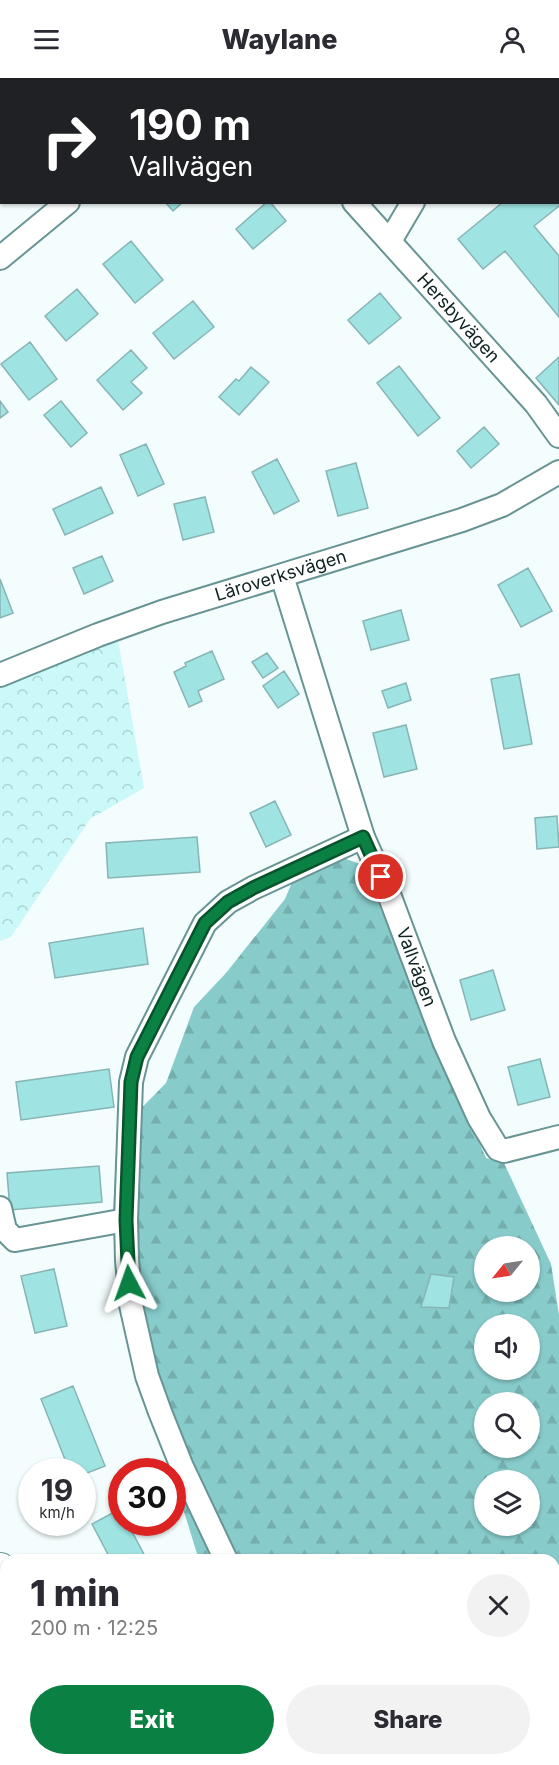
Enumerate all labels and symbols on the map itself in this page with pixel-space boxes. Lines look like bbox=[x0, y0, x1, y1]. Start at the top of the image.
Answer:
street label: Hersbyvägen bbox=[413, 268, 505, 367]
street label: Läroverksvägen bbox=[212, 545, 349, 605]
pin bbox=[355, 851, 406, 902]
street label: Vallvägen bbox=[392, 925, 441, 1009]
north arrow bbox=[474, 1236, 540, 1302]
position arrow bbox=[97, 1251, 161, 1315]
speed limit sign: 30 bbox=[108, 1458, 186, 1536]

